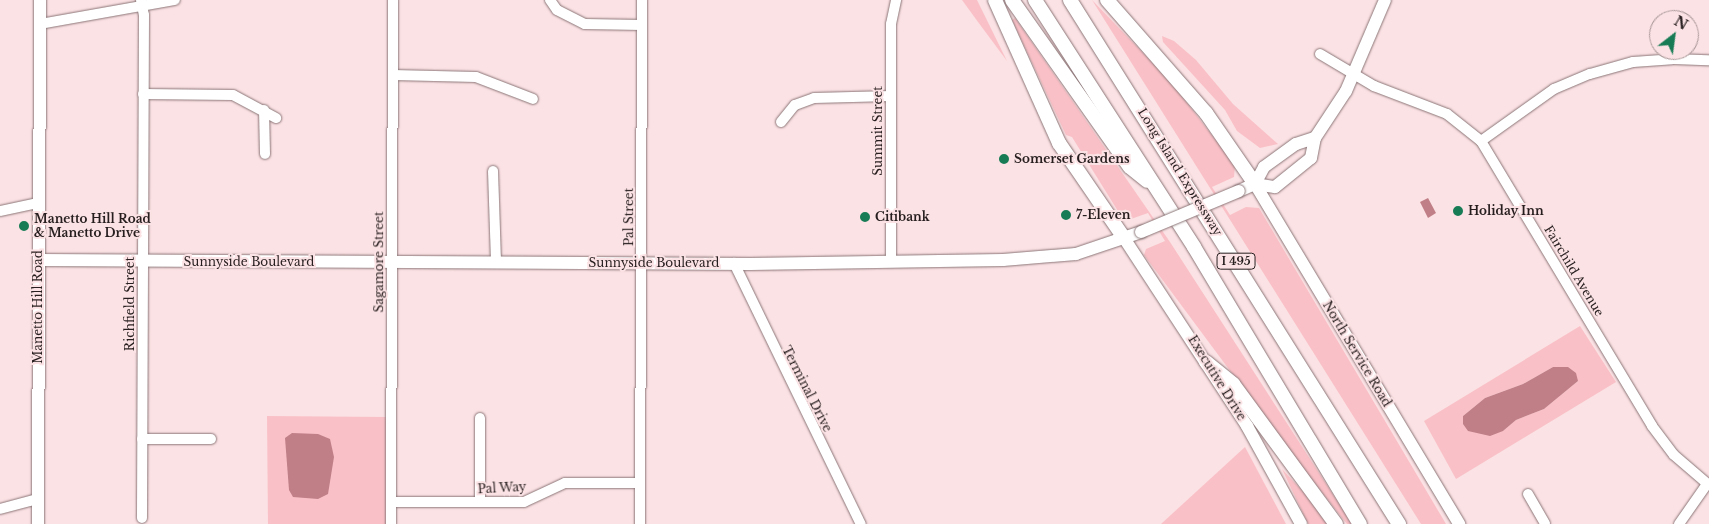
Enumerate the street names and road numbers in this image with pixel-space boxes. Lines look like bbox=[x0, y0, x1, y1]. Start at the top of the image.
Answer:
street label: Summit Street bbox=[871, 86, 885, 176]
street label: Long Island Expressway bbox=[1135, 106, 1225, 238]
street label: Pal Street bbox=[622, 188, 636, 246]
street label: Sagamore Street bbox=[372, 212, 386, 312]
street label: Fairchild Avenue bbox=[1541, 223, 1607, 319]
street label: Manetto Hill Road bbox=[31, 250, 45, 364]
road number: I 495 bbox=[1216, 252, 1256, 270]
street label: Sunnyside Boulevard bbox=[184, 255, 314, 269]
street label: Sunnyside Boulevard bbox=[589, 256, 719, 270]
street label: Richfield Street bbox=[123, 257, 137, 351]
street label: North Service Road bbox=[1320, 299, 1394, 409]
street label: Executive Drive bbox=[1185, 333, 1249, 423]
street label: Terminal Drive bbox=[779, 344, 835, 434]
street label: Pal Way bbox=[477, 480, 527, 496]

